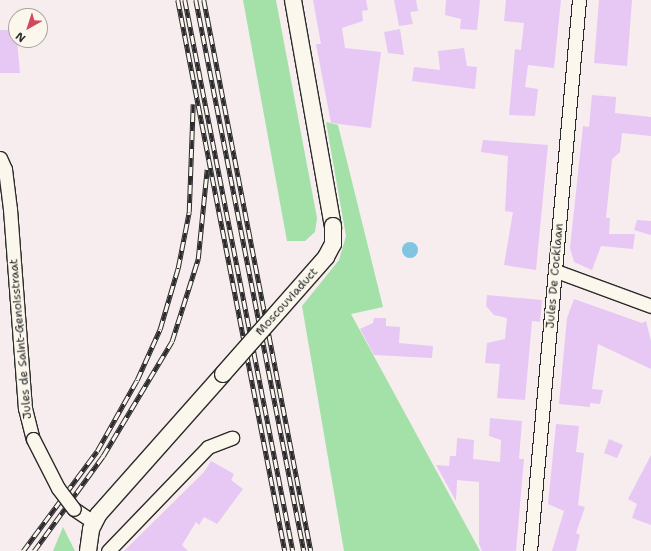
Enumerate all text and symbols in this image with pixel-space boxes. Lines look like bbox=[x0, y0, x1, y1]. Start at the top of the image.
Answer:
north arrow bbox=[8, 8, 48, 48]
text: N bbox=[13, 28, 29, 46]
street label: Jules De Cocklaan bbox=[543, 223, 567, 329]
street label: Jules de Saint-Genoisstraat bbox=[7, 258, 35, 420]
street label: Moscouviaduct bbox=[253, 265, 321, 339]

